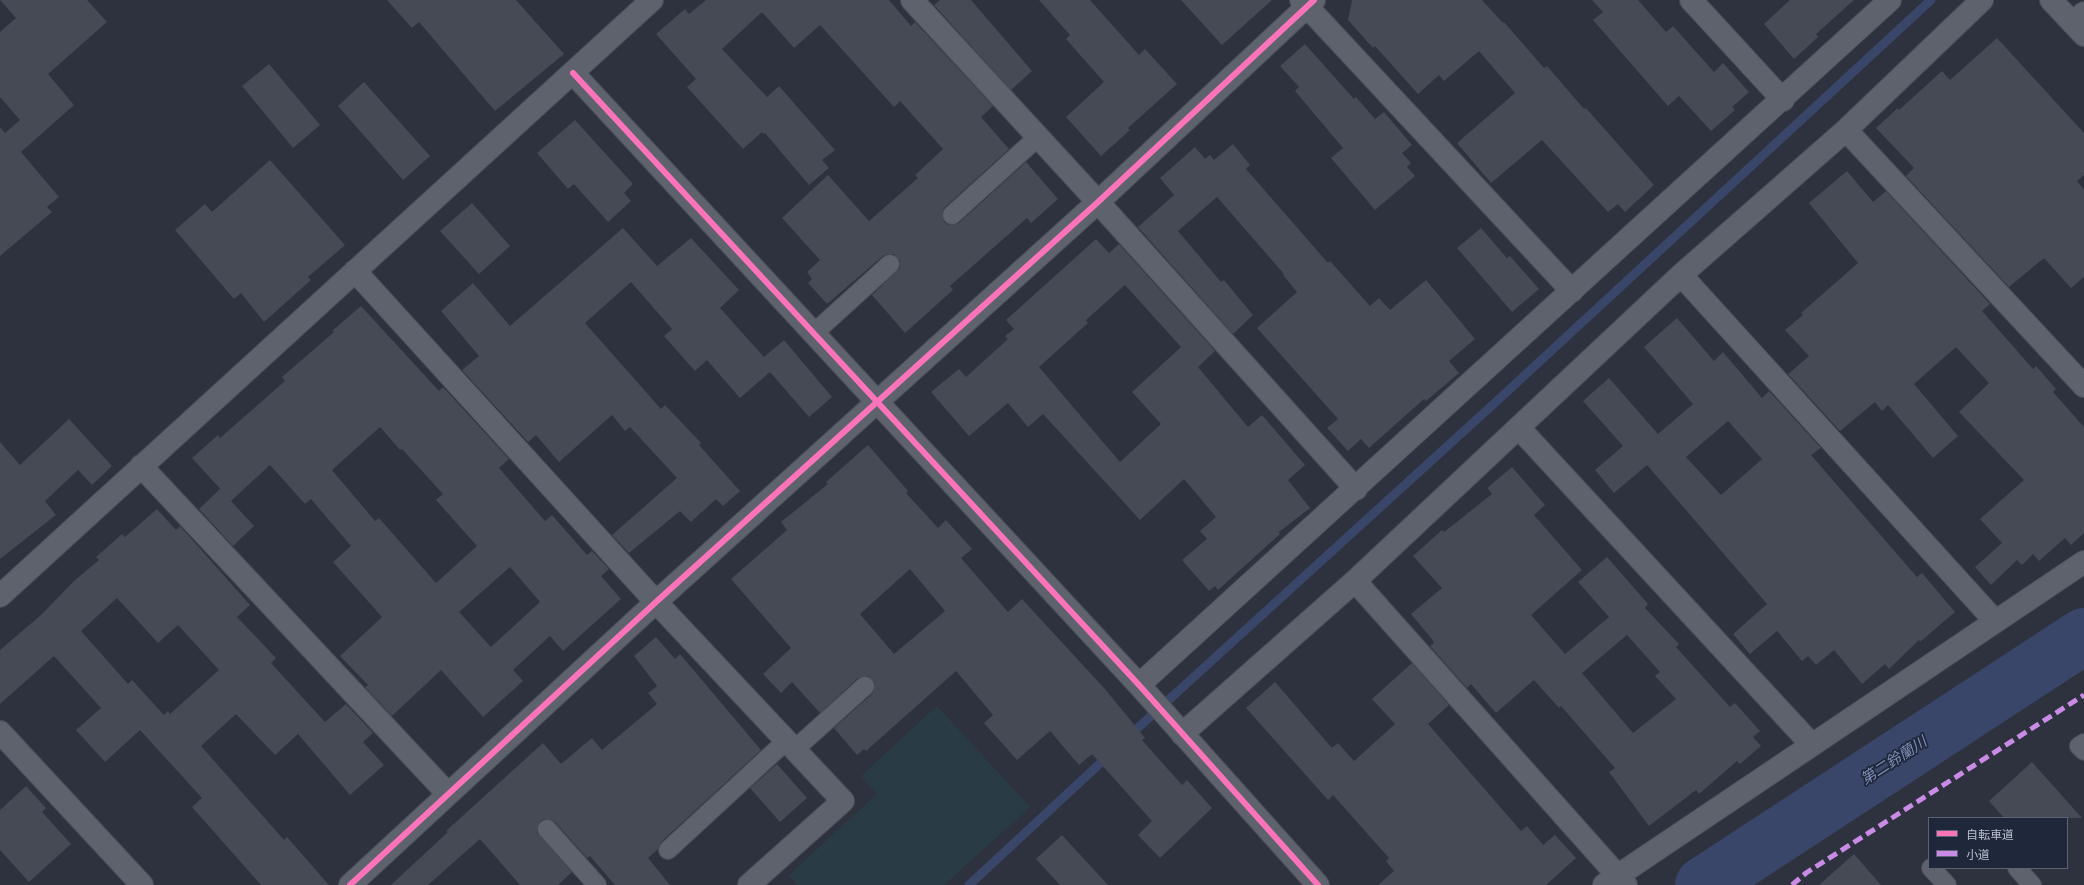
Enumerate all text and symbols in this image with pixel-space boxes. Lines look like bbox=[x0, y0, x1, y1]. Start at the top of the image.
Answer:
water label: 第二鈴蘭川 bbox=[1858, 733, 1930, 789]
legend bbox=[1928, 817, 2068, 869]
text: 自転車道 bbox=[1966, 828, 2014, 842]
text: 小道 bbox=[1966, 848, 1990, 862]

